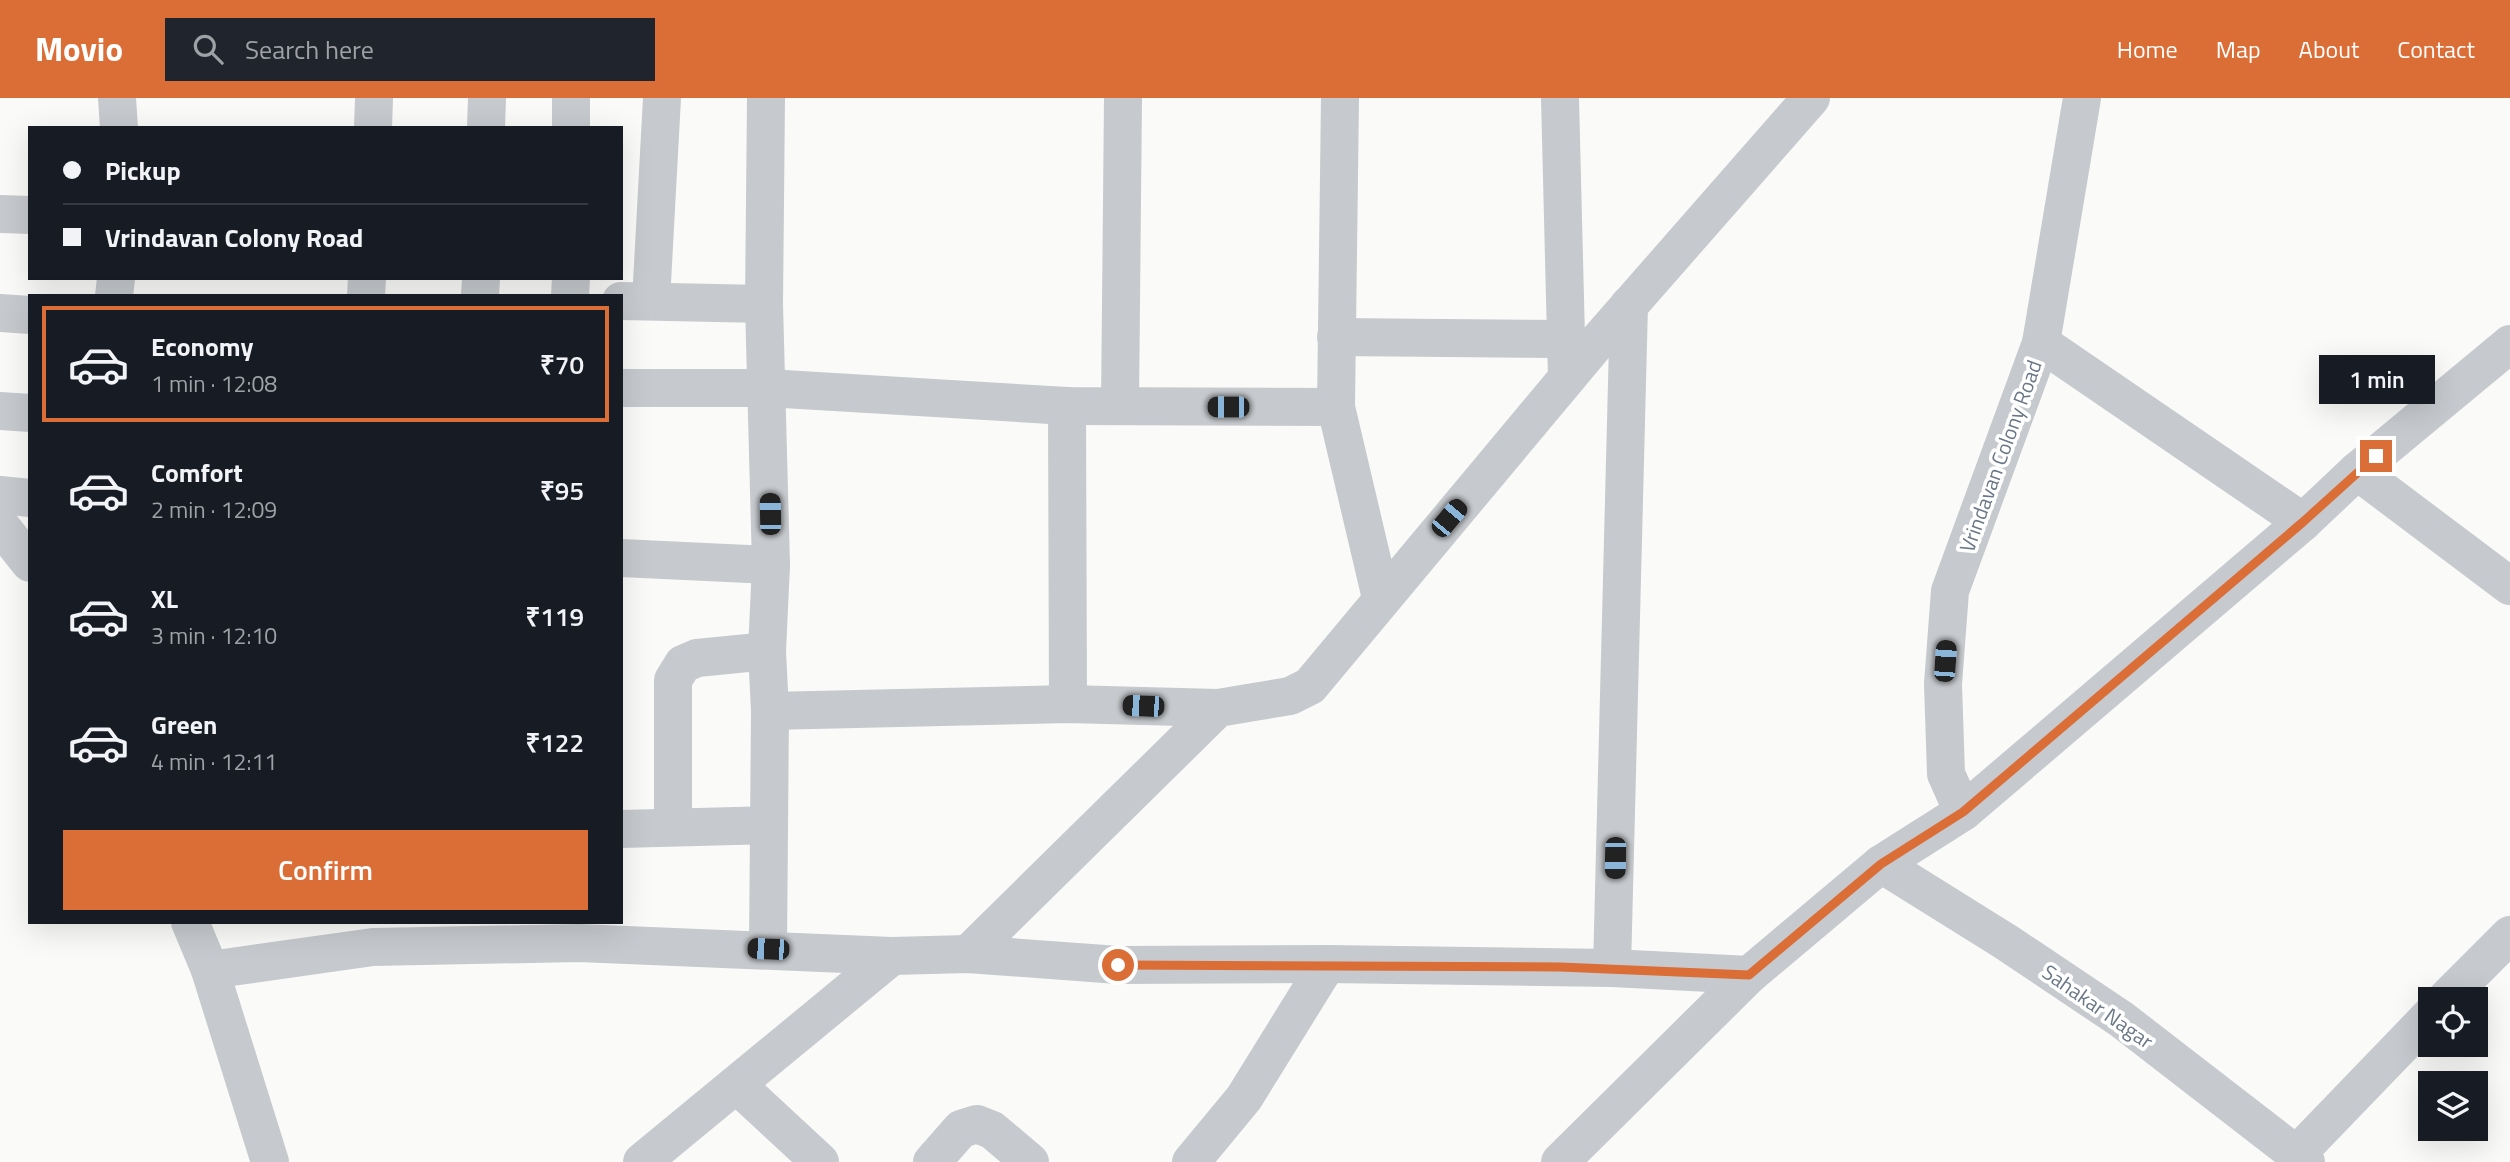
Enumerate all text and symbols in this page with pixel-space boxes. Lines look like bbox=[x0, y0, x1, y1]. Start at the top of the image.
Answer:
search box bbox=[165, 18, 655, 81]
text: Movio bbox=[35, 24, 123, 74]
icon: search bbox=[189, 30, 227, 68]
text: Search here bbox=[245, 30, 374, 69]
text: Home bbox=[2117, 31, 2178, 67]
text: Map bbox=[2216, 31, 2261, 67]
text: About bbox=[2299, 31, 2359, 67]
text: Contact bbox=[2397, 31, 2475, 67]
text: Pickup bbox=[105, 151, 181, 190]
text: Vrindavan Colony Road bbox=[105, 218, 363, 257]
text: Economy bbox=[151, 327, 253, 366]
icon: car bbox=[67, 333, 130, 396]
text: ₹70 bbox=[540, 345, 584, 384]
callout: 1 min bbox=[2318, 354, 2434, 404]
street label: Vrindavan Colony Road bbox=[1950, 355, 2050, 557]
text: 1 min bbox=[2349, 362, 2405, 397]
text: 1 min · 12:08 bbox=[151, 366, 277, 401]
car bbox=[1208, 397, 1250, 418]
route end bbox=[2360, 440, 2392, 472]
text: Comfort bbox=[151, 453, 243, 492]
icon: car bbox=[67, 459, 130, 522]
text: ₹95 bbox=[540, 471, 584, 510]
text: 2 min · 12:09 bbox=[151, 492, 277, 527]
car bbox=[760, 493, 781, 535]
car bbox=[1428, 495, 1471, 541]
text: XL bbox=[151, 579, 178, 618]
icon: car bbox=[67, 585, 130, 648]
text: ₹119 bbox=[525, 597, 584, 636]
text: 3 min · 12:10 bbox=[151, 618, 277, 653]
car bbox=[1934, 639, 1957, 683]
car bbox=[1122, 695, 1165, 717]
text: Green bbox=[151, 705, 217, 744]
icon: car bbox=[67, 711, 130, 774]
text: ₹122 bbox=[525, 723, 584, 762]
text: 4 min · 12:11 bbox=[151, 744, 277, 779]
button: Confirm bbox=[63, 830, 588, 910]
car bbox=[1605, 837, 1626, 879]
car bbox=[747, 938, 790, 960]
route start bbox=[1102, 949, 1134, 981]
street label: Sahakar Nagar bbox=[2036, 956, 2160, 1056]
map controls bbox=[2418, 987, 2488, 1141]
button: locate bbox=[2418, 987, 2488, 1057]
button: layers bbox=[2418, 1071, 2488, 1141]

